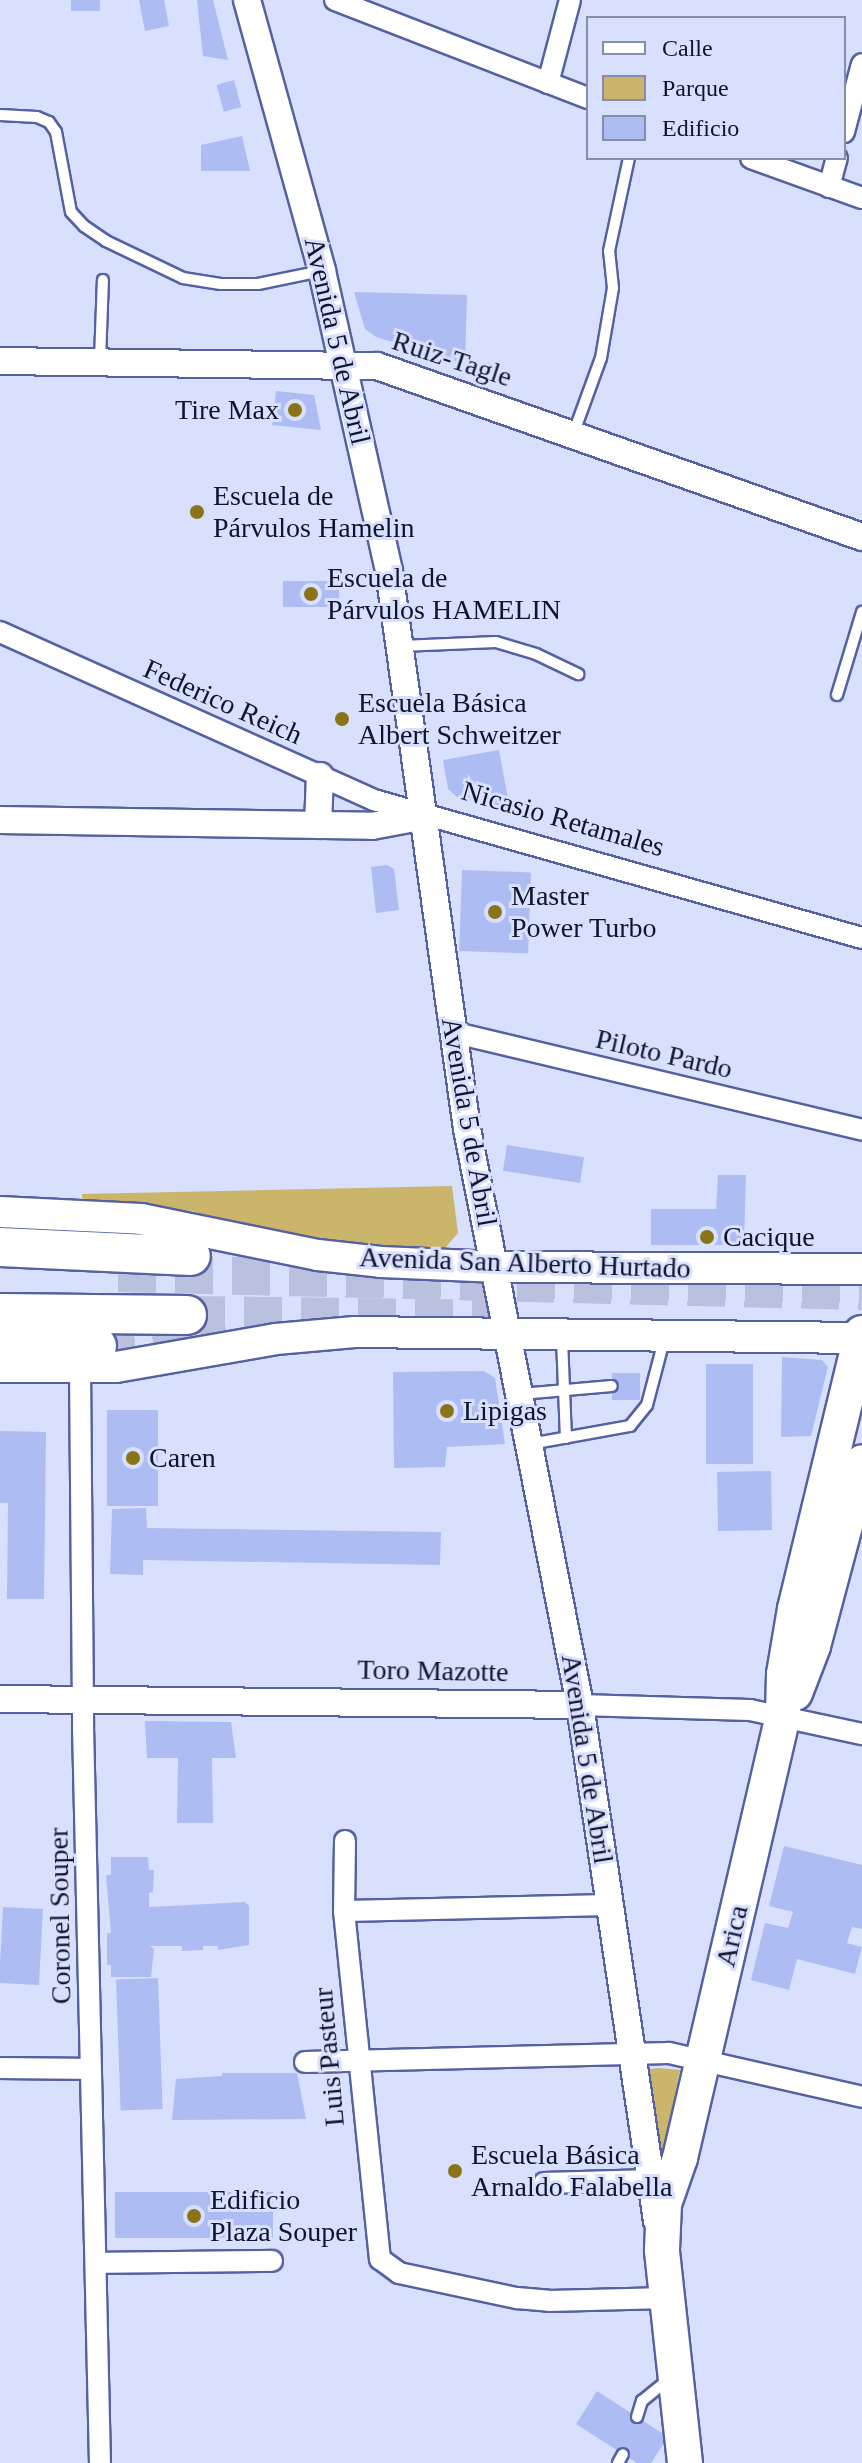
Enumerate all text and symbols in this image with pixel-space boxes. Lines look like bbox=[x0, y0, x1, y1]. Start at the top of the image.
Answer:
legend bbox=[586, 16, 846, 160]
text: Calle bbox=[662, 35, 713, 61]
text: Parque bbox=[662, 75, 729, 101]
text: Edificio bbox=[662, 115, 739, 141]
street label: Avenida 5 de Abril bbox=[297, 233, 377, 449]
street label: Ruiz-Tagle bbox=[388, 324, 516, 394]
place label: Tire Max bbox=[175, 393, 279, 427]
marker: Tire Max bbox=[286, 401, 304, 419]
place label: Escuela de Párvulos Hamelin bbox=[213, 479, 414, 545]
marker: Escuela de Párvulos Hamelin bbox=[188, 503, 206, 521]
place label: Escuela de Párvulos HAMELIN bbox=[327, 561, 561, 627]
marker: Escuela de Párvulos HAMELIN bbox=[302, 585, 320, 603]
street label: Federico Reich bbox=[138, 652, 308, 752]
place label: Escuela Básica Albert Schweitzer bbox=[358, 686, 561, 752]
marker: Escuela Básica Albert Schweitzer bbox=[333, 710, 351, 728]
street label: Nicasio Retamales bbox=[458, 774, 668, 864]
place label: Master Power Turbo bbox=[511, 879, 657, 945]
marker: Master Power Turbo bbox=[486, 903, 504, 921]
street label: Avenida 5 de Abril bbox=[434, 1014, 504, 1230]
street label: Piloto Pardo bbox=[592, 1022, 736, 1086]
place label: Cacique bbox=[723, 1220, 815, 1254]
marker: Cacique bbox=[698, 1228, 716, 1246]
street label: Avenida San Alberto Hurtado bbox=[358, 1240, 692, 1286]
place label: Lipigas bbox=[463, 1394, 547, 1428]
marker: Lipigas bbox=[438, 1402, 456, 1420]
place label: Caren bbox=[149, 1441, 216, 1475]
marker: Caren bbox=[124, 1449, 142, 1467]
street label: Avenida 5 de Abril bbox=[554, 1651, 620, 1867]
street label: Toro Mazotte bbox=[357, 1653, 509, 1689]
street label: Coronel Souper bbox=[42, 1827, 78, 2005]
street label: Arica bbox=[709, 1902, 755, 1970]
street label: Luis Pasteur bbox=[306, 1986, 352, 2128]
place label: Escuela Básica Arnaldo Falabella bbox=[471, 2138, 672, 2204]
marker: Escuela Básica Arnaldo Falabella bbox=[446, 2162, 464, 2180]
place label: Edificio Plaza Souper bbox=[210, 2183, 357, 2249]
marker: Edificio Plaza Souper bbox=[185, 2207, 203, 2225]

